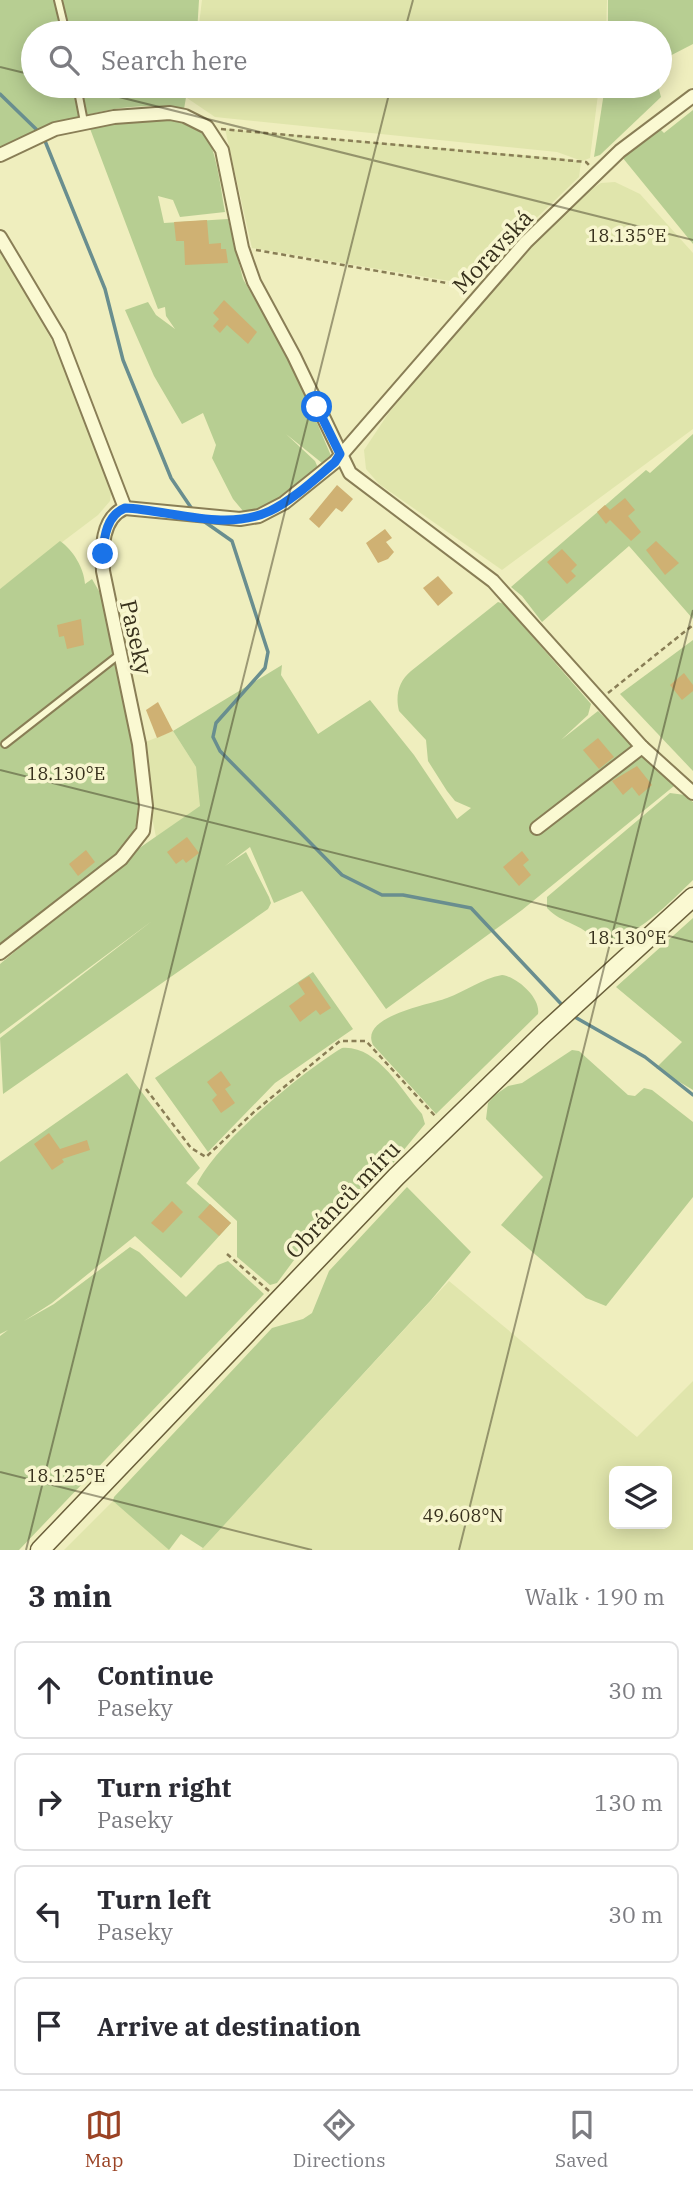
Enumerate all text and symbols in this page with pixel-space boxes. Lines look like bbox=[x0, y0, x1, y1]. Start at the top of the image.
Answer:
search box bbox=[21, 21, 672, 98]
icon: search bbox=[45, 41, 83, 79]
text: Search here bbox=[101, 43, 247, 77]
street label: Moravská bbox=[445, 202, 539, 300]
text: 18.135°E bbox=[588, 224, 666, 247]
route start bbox=[301, 391, 332, 422]
route end bbox=[87, 538, 118, 569]
street label: Paseky bbox=[114, 597, 160, 678]
text: 18.130°E bbox=[27, 762, 105, 785]
text: 18.130°E bbox=[588, 926, 666, 949]
street label: Obránců míru bbox=[278, 1133, 406, 1265]
text: 18.125°E bbox=[27, 1464, 105, 1487]
map controls bbox=[609, 1466, 672, 1529]
button: layers bbox=[609, 1466, 672, 1529]
text: 49.608°N bbox=[422, 1504, 504, 1527]
text: 3 min bbox=[28, 1576, 112, 1615]
text: Walk · 190 m bbox=[524, 1581, 665, 1611]
text: Continue bbox=[97, 1658, 214, 1692]
icon: ahead bbox=[30, 1671, 68, 1709]
text: 30 m bbox=[608, 1675, 663, 1705]
text: Paseky bbox=[97, 1692, 173, 1722]
text: Turn right bbox=[97, 1770, 231, 1804]
icon: right bbox=[30, 1783, 68, 1821]
text: 130 m bbox=[594, 1787, 663, 1817]
text: Paseky bbox=[97, 1804, 173, 1834]
text: Turn left bbox=[97, 1882, 211, 1916]
icon: left bbox=[30, 1895, 68, 1933]
text: 30 m bbox=[608, 1899, 663, 1929]
text: Paseky bbox=[97, 1916, 173, 1946]
icon: arrive bbox=[30, 2007, 68, 2045]
text: Arrive at destination bbox=[97, 2009, 361, 2043]
tab: Map bbox=[85, 2106, 123, 2172]
tab: Directions bbox=[293, 2106, 386, 2172]
tab: Saved bbox=[555, 2106, 608, 2172]

